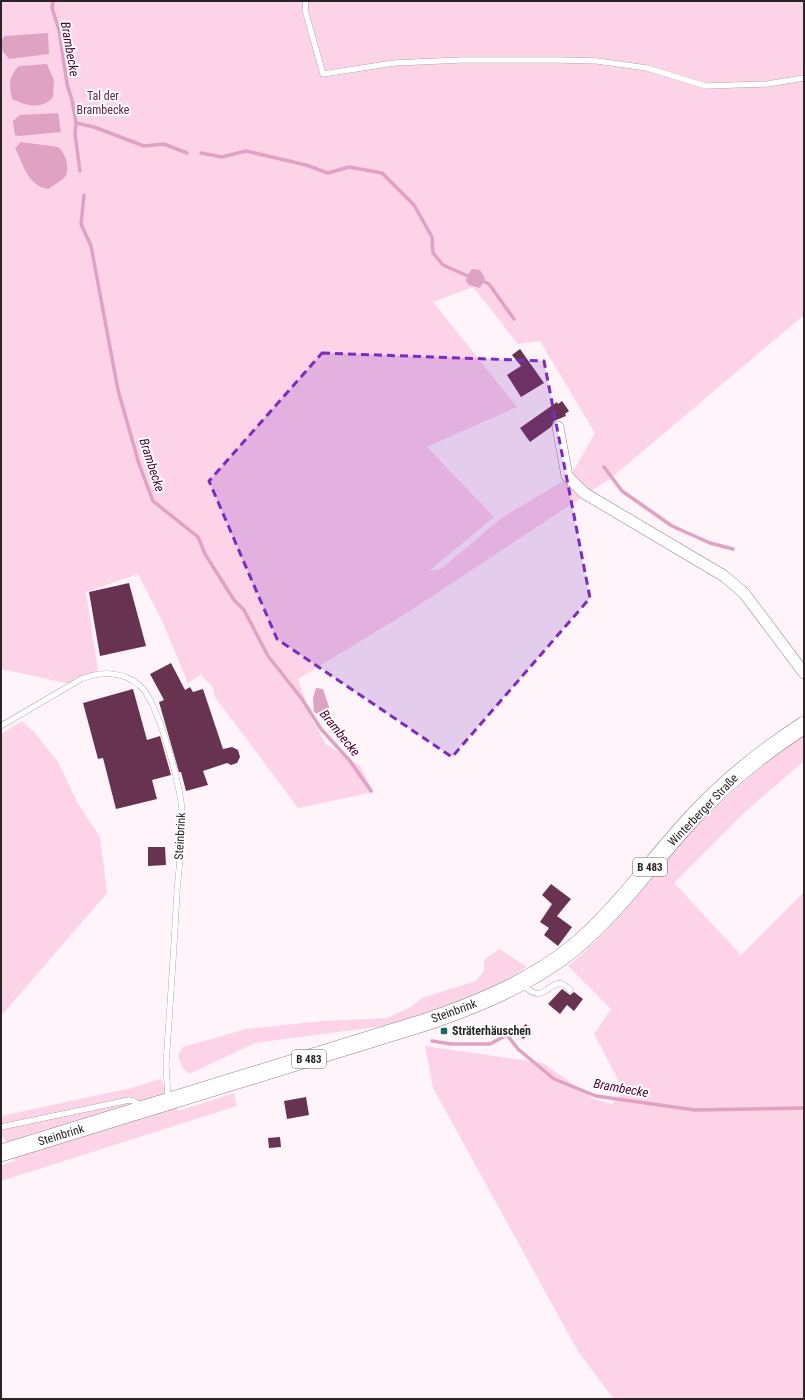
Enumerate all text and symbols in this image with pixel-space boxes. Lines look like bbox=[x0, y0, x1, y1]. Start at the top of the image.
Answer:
water label: Brambecke bbox=[58, 20, 82, 78]
park label: Tal der Brambecke bbox=[77, 89, 130, 117]
water label: Brambecke bbox=[136, 436, 168, 494]
water label: Brambecke bbox=[317, 707, 363, 759]
street label: Winterberger Straße bbox=[665, 771, 741, 849]
street label: Steinbrink bbox=[172, 811, 188, 860]
road number: B 483 bbox=[633, 858, 667, 876]
street label: Steinbrink bbox=[429, 996, 479, 1026]
place label: Sträterhäuschen bbox=[452, 1024, 531, 1038]
marker: Sträterhäuschen bbox=[439, 1026, 449, 1036]
road number: B 483 bbox=[292, 1050, 326, 1068]
water label: Brambecke bbox=[592, 1076, 650, 1100]
street label: Steinbrink bbox=[36, 1121, 86, 1149]

